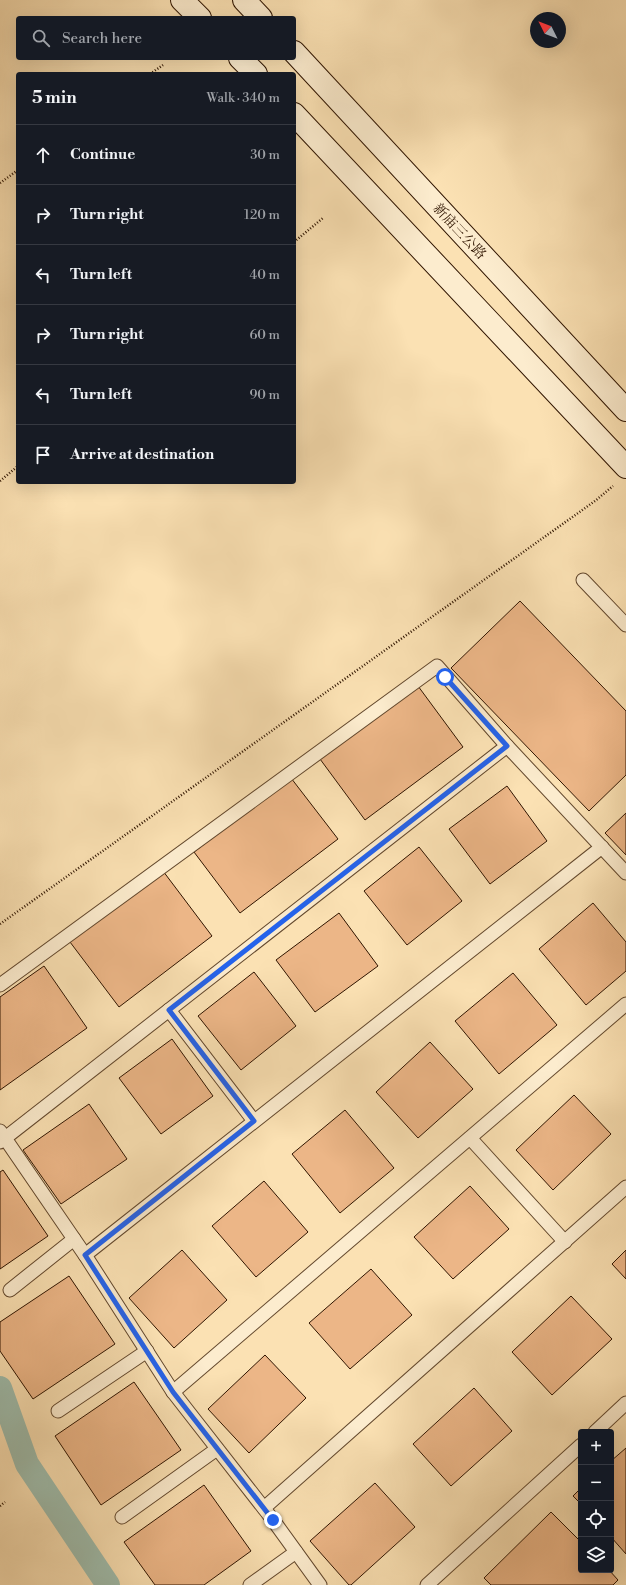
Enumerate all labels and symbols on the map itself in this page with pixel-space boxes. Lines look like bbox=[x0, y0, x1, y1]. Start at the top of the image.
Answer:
north arrow bbox=[530, 12, 566, 48]
street label: 新庙三公路 bbox=[429, 200, 490, 263]
route start bbox=[436, 668, 454, 686]
route end bbox=[264, 1511, 282, 1529]

